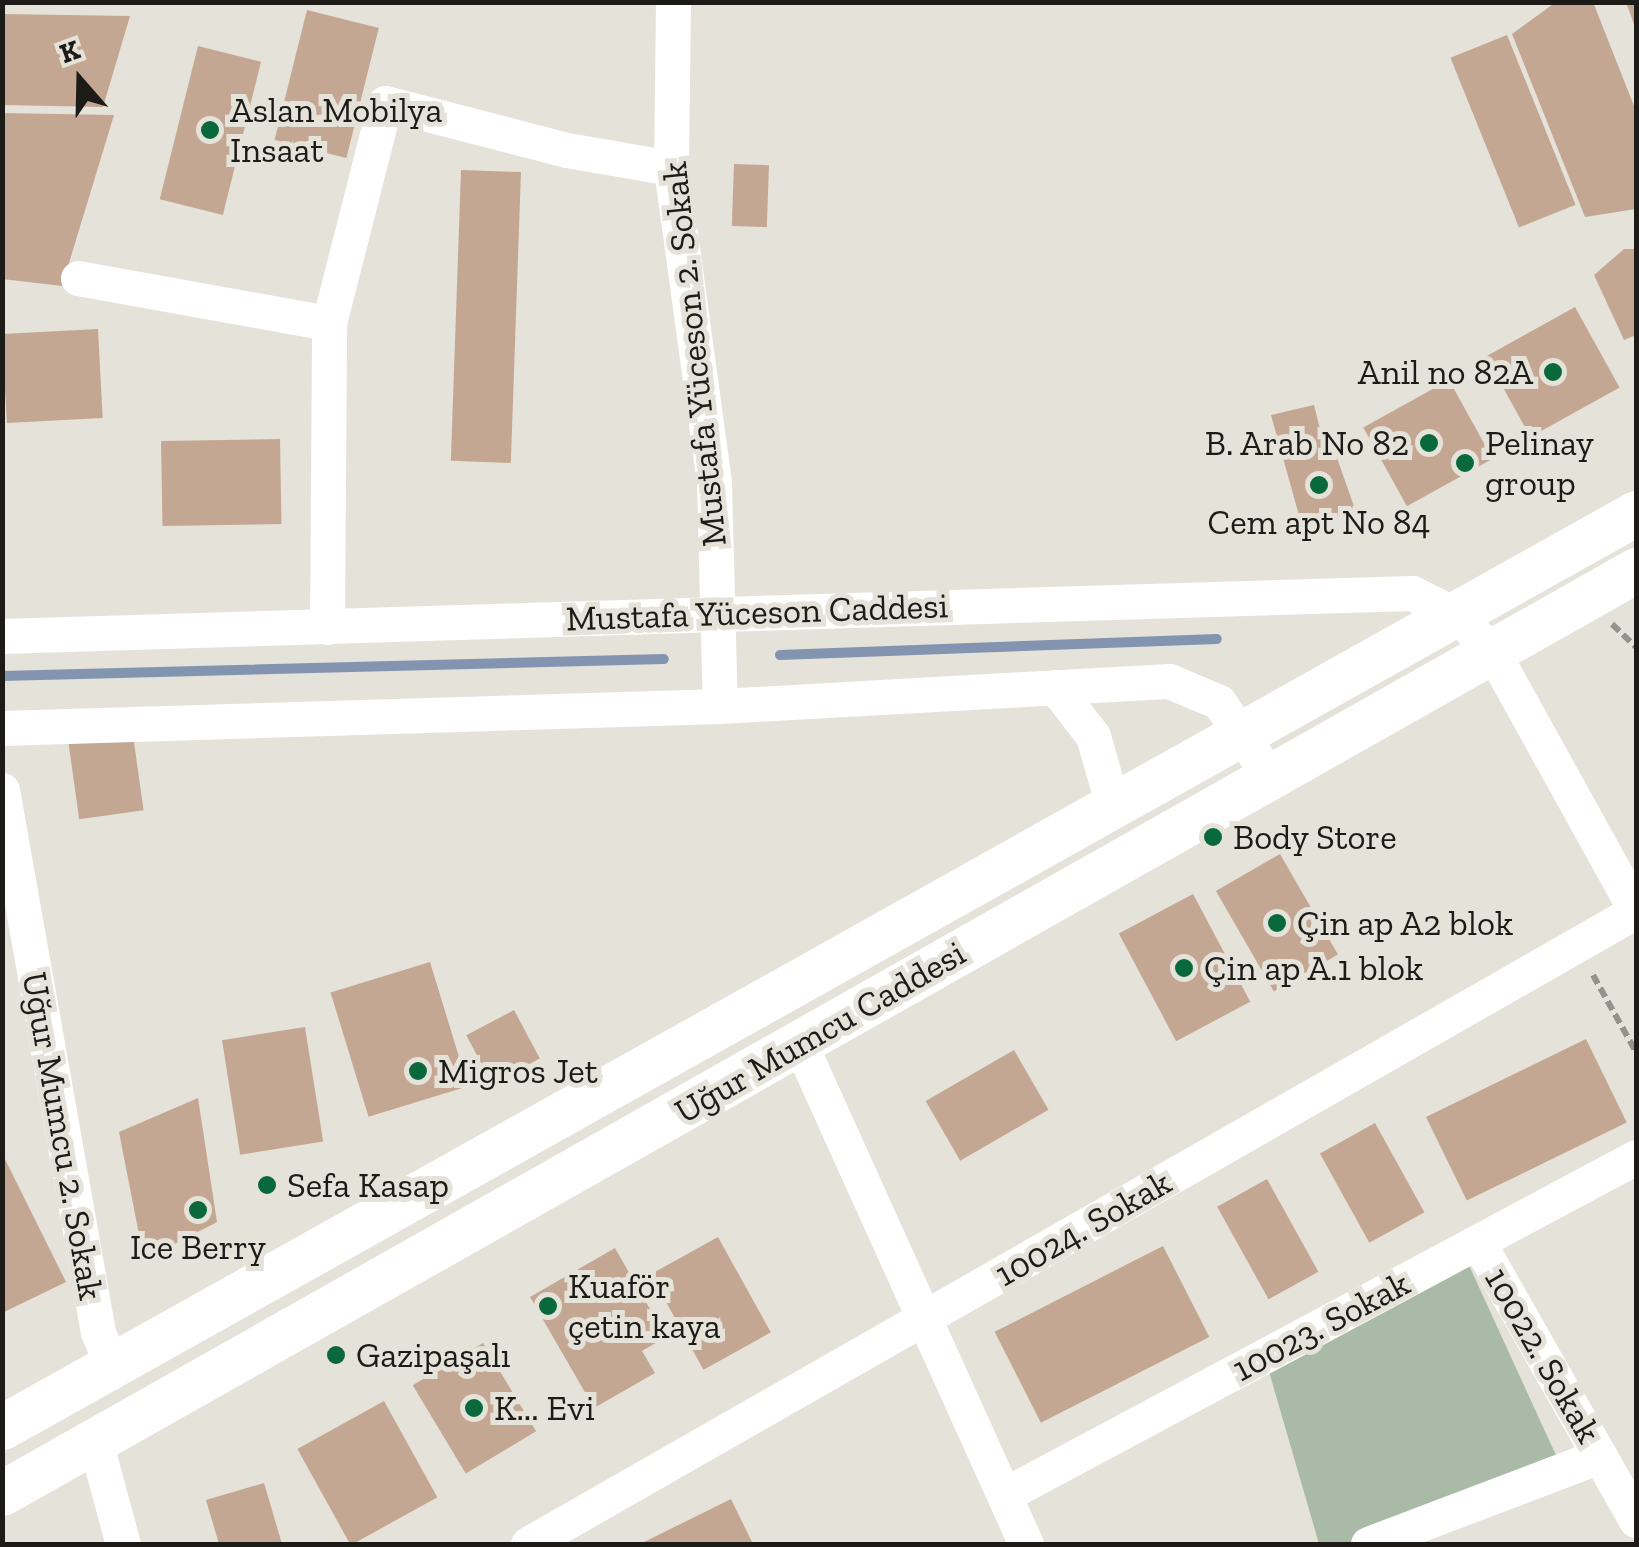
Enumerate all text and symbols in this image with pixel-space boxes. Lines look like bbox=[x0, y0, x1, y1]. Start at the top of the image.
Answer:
north arrow bbox=[30, 30, 130, 130]
text: K bbox=[55, 33, 84, 70]
place label: Aslan Mobilya Insaat bbox=[230, 89, 442, 171]
marker: Aslan Mobilya Insaat bbox=[199, 119, 221, 141]
street label: Mustafa Yüceson 2. Sokak bbox=[653, 159, 735, 549]
place label: Anil no 82A bbox=[1358, 351, 1533, 393]
marker: Anil no 82A bbox=[1542, 361, 1564, 383]
place label: B. Arab No 82 bbox=[1204, 422, 1409, 464]
place label: Pelinay group bbox=[1485, 422, 1594, 504]
marker: B. Arab No 82 bbox=[1418, 432, 1440, 454]
marker: Pelinay group bbox=[1454, 452, 1476, 474]
marker: Cem apt No 84 bbox=[1308, 474, 1330, 496]
place label: Cem apt No 84 bbox=[1208, 501, 1430, 543]
street label: Mustafa Yüceson Caddesi bbox=[564, 584, 950, 640]
place label: Body Store bbox=[1233, 816, 1398, 858]
marker: Body Store bbox=[1202, 826, 1224, 848]
place label: Çin ap A2 blok bbox=[1297, 902, 1514, 944]
marker: Çin ap A2 blok bbox=[1266, 912, 1288, 934]
street label: Uğur Mumcu Caddesi bbox=[667, 932, 973, 1132]
place label: Çin ap A.1 blok bbox=[1204, 947, 1424, 989]
marker: Çin ap A.1 blok bbox=[1173, 957, 1195, 979]
street label: Uğur Mumcu 2. Sokak bbox=[13, 969, 113, 1303]
place label: Migros Jet bbox=[438, 1050, 598, 1092]
marker: Migros Jet bbox=[407, 1060, 429, 1082]
street label: 10024. Sokak bbox=[988, 1161, 1178, 1295]
place label: Sefa Kasap bbox=[287, 1164, 449, 1206]
marker: Sefa Kasap bbox=[256, 1174, 278, 1196]
marker: Ice Berry bbox=[187, 1199, 209, 1221]
place label: Ice Berry bbox=[130, 1226, 266, 1268]
street label: 10022. Sokak bbox=[1476, 1260, 1610, 1450]
street label: 10023. Sokak bbox=[1225, 1262, 1417, 1390]
place label: Kuaför çetin kaya bbox=[568, 1265, 721, 1347]
marker: Kuaför çetin kaya bbox=[537, 1295, 559, 1317]
place label: Gazipaşalı bbox=[356, 1334, 511, 1376]
marker: Gazipaşalı bbox=[325, 1344, 347, 1366]
place label: K... Evi bbox=[494, 1387, 595, 1429]
marker: K... Evi bbox=[463, 1397, 485, 1419]

